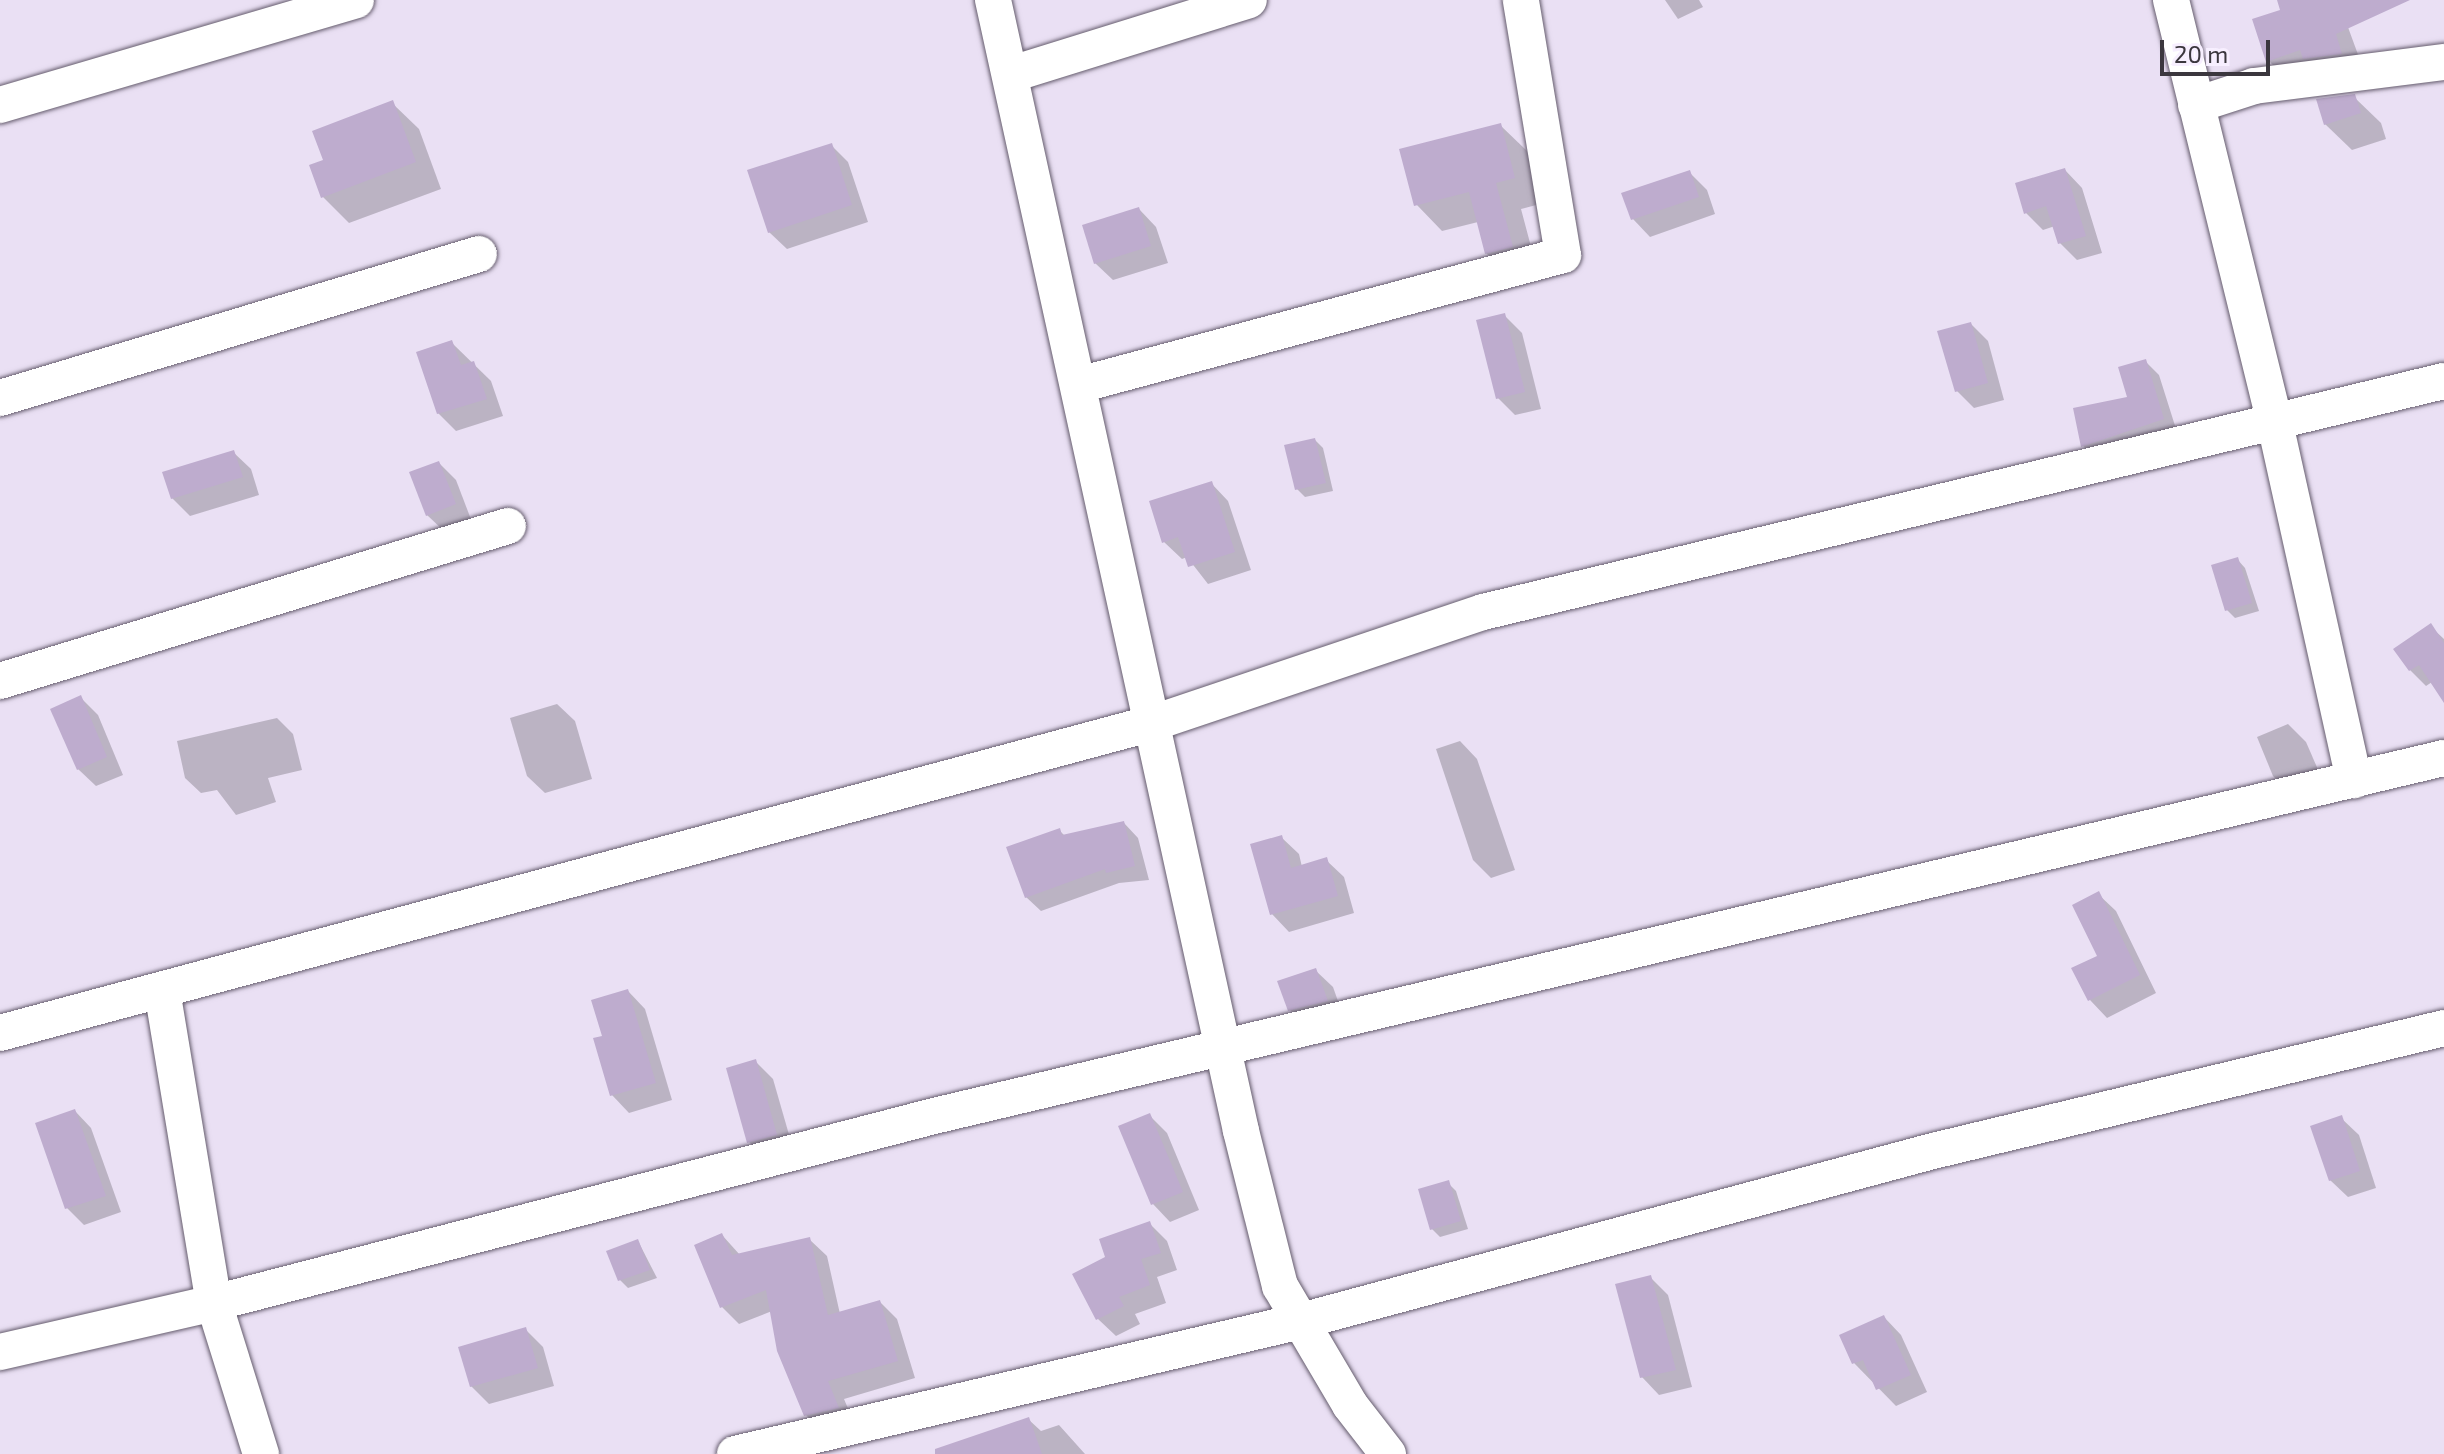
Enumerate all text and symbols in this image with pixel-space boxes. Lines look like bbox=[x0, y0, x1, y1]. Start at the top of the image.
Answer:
scale bar bbox=[2164, 24, 2274, 74]
text: 20 m bbox=[2174, 39, 2228, 68]

